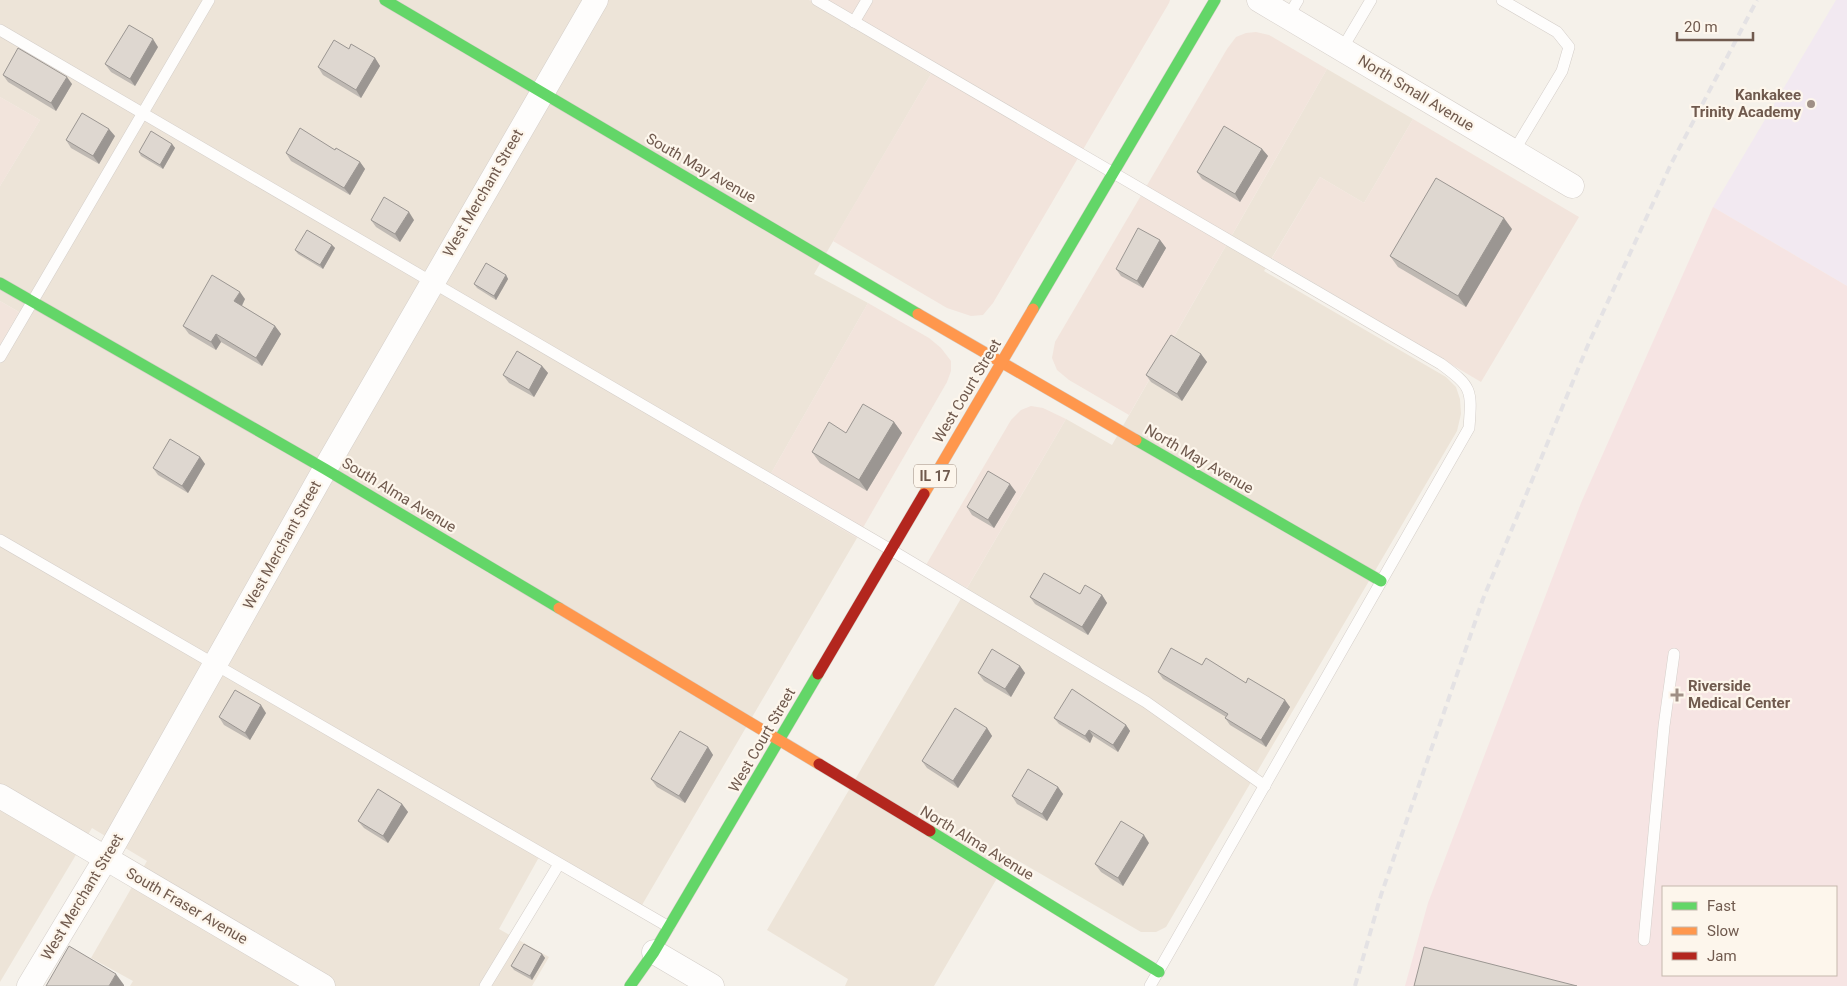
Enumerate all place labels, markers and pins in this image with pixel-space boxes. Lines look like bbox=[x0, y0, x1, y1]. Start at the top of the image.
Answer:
place label: Kankakee Trinity Academy bbox=[1691, 86, 1801, 121]
marker: Kankakee Trinity Academy bbox=[1805, 98, 1817, 110]
place label: Riverside Medical Center bbox=[1688, 677, 1791, 712]
marker: Riverside Medical Center bbox=[1670, 688, 1684, 702]

